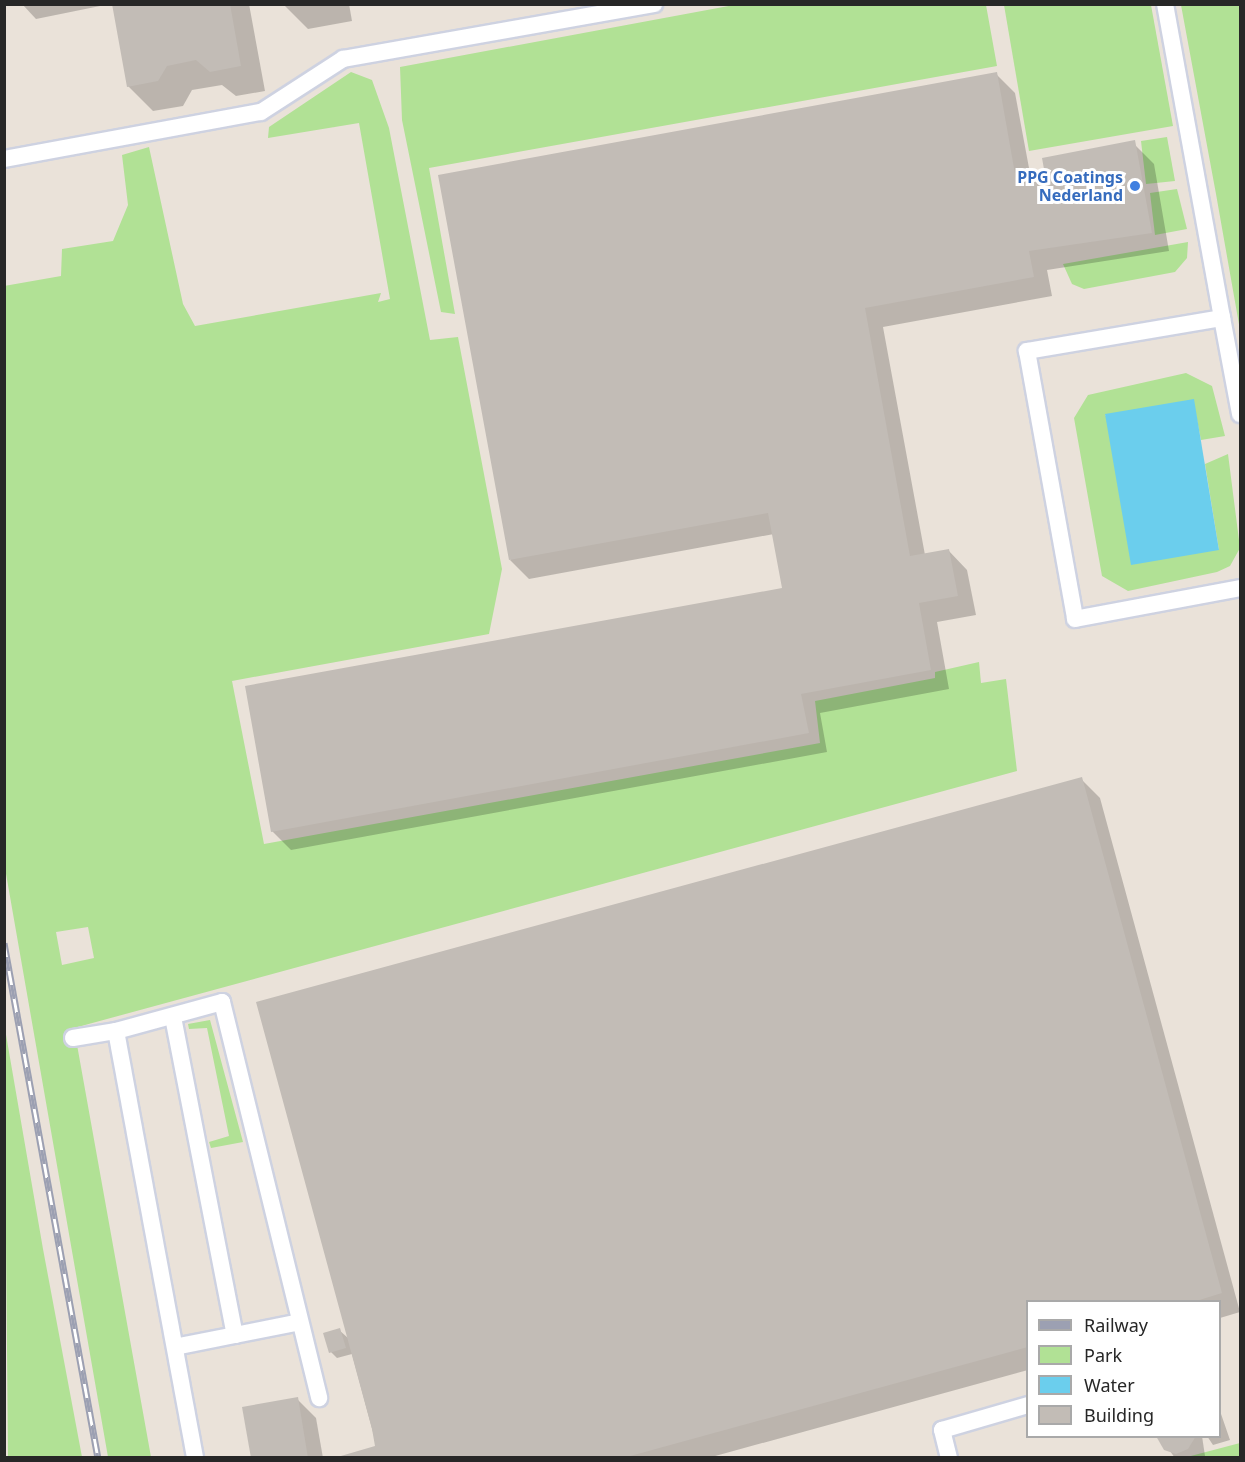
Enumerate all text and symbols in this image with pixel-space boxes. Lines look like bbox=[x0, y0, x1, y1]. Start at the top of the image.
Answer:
place label: PPG Coatings Nederland bbox=[1017, 167, 1123, 205]
marker: PPG Coatings Nederland bbox=[1128, 179, 1142, 193]
legend bbox=[1026, 1300, 1221, 1438]
text: Railway bbox=[1084, 1313, 1148, 1337]
text: Park bbox=[1084, 1343, 1122, 1367]
text: Water bbox=[1084, 1373, 1135, 1397]
text: Building bbox=[1084, 1403, 1154, 1427]

